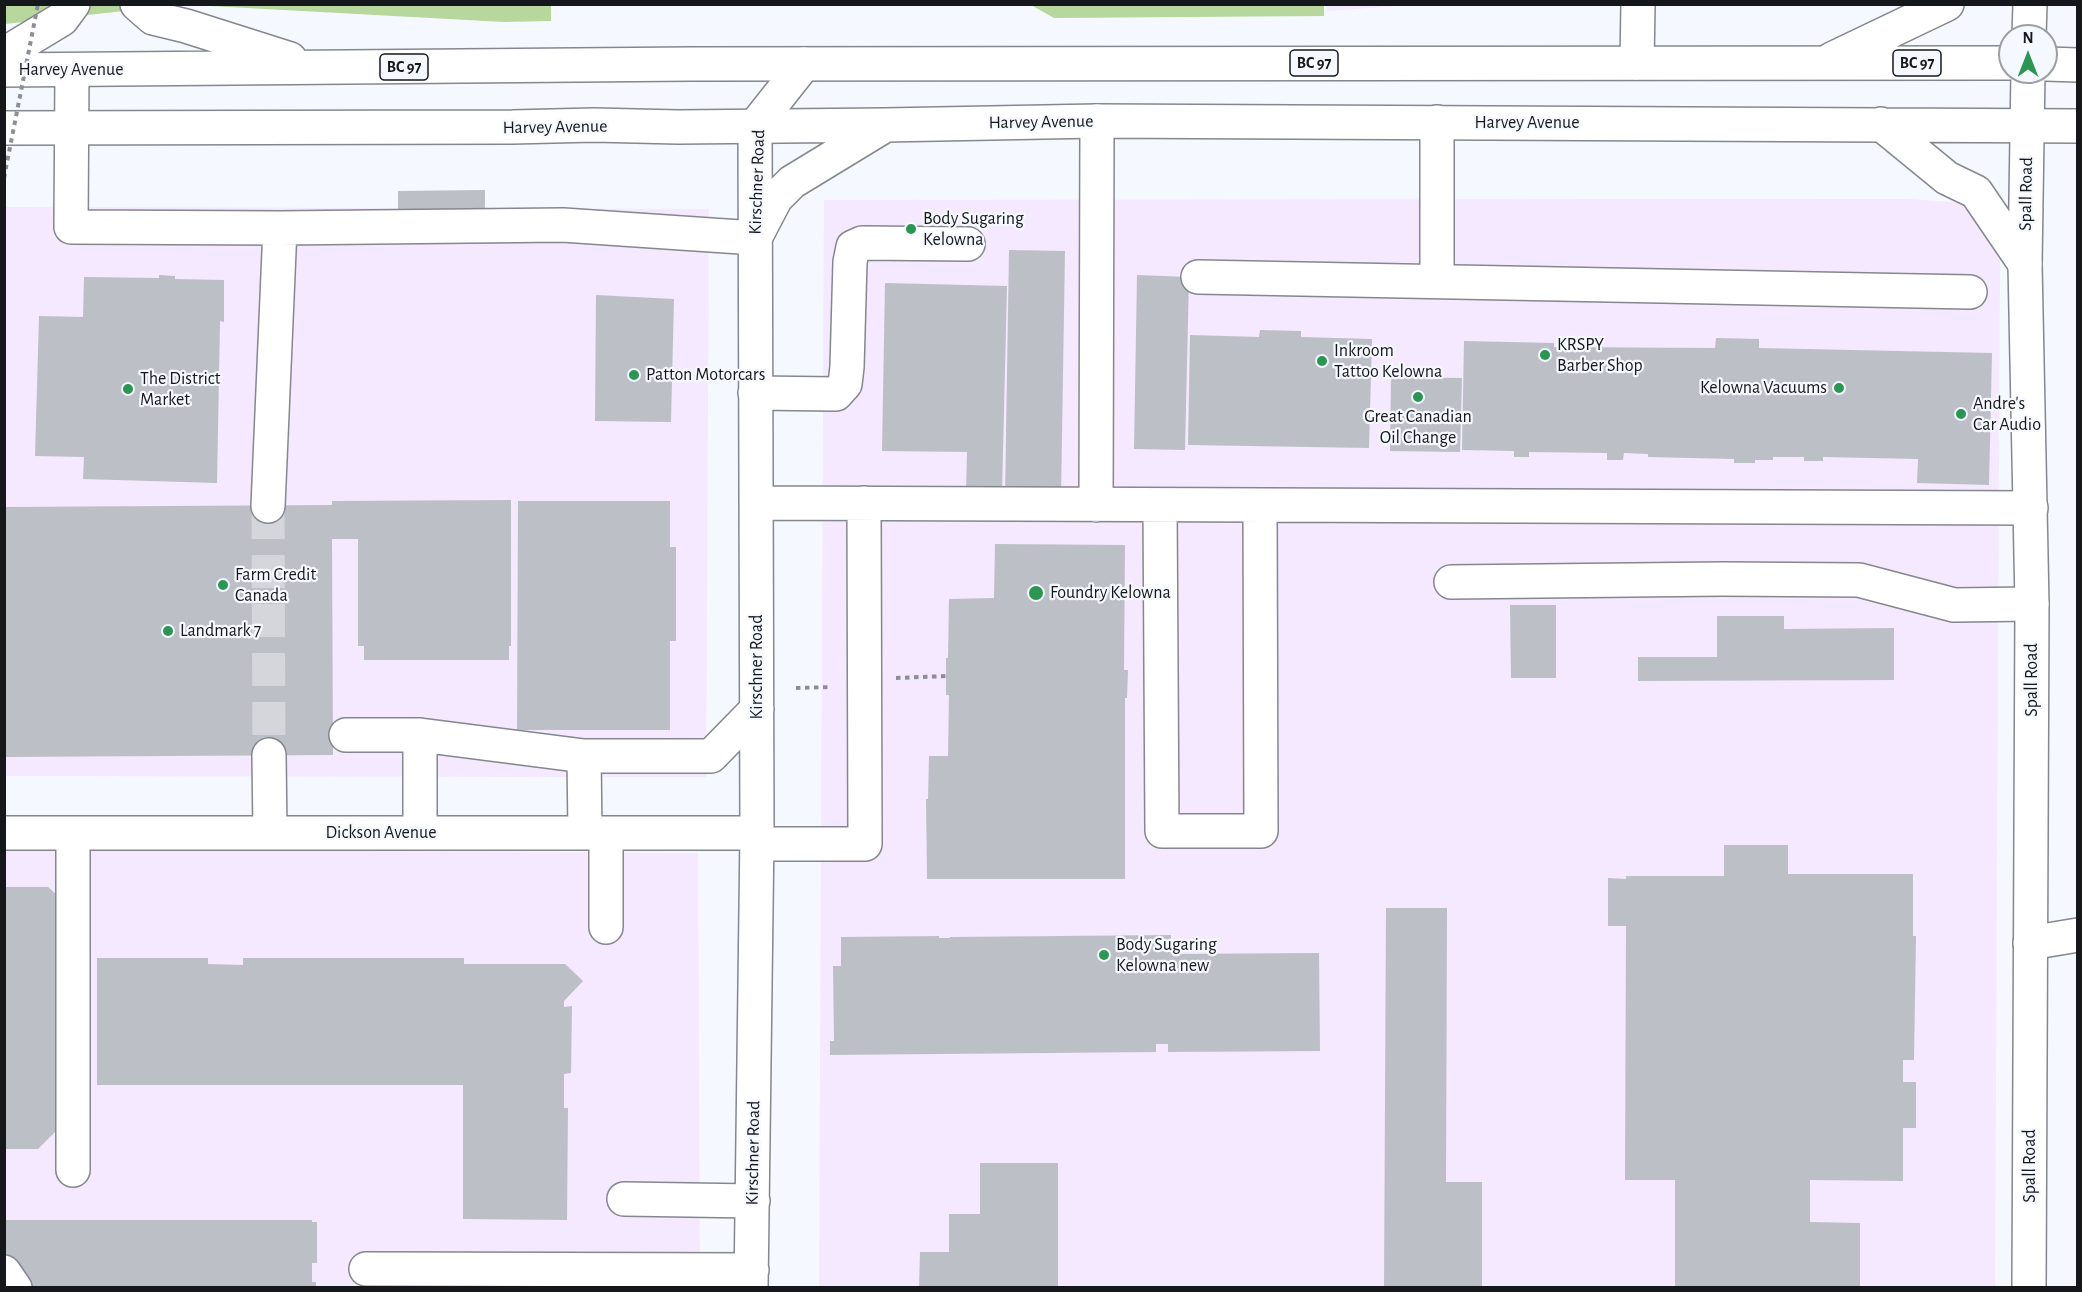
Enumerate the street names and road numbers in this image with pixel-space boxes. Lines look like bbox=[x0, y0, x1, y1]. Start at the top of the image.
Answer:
road number: BC 97 bbox=[1290, 50, 1338, 76]
road number: BC 97 bbox=[1893, 50, 1941, 76]
road number: BC 97 bbox=[380, 54, 428, 80]
street label: Harvey Avenue bbox=[19, 59, 123, 81]
street label: Harvey Avenue bbox=[988, 110, 1094, 134]
street label: Harvey Avenue bbox=[1475, 112, 1579, 134]
street label: Harvey Avenue bbox=[502, 115, 608, 139]
street label: Kirschner Road bbox=[744, 129, 770, 235]
street label: Spall Road bbox=[2015, 157, 2037, 231]
street label: Kirschner Road bbox=[746, 615, 768, 719]
street label: Spall Road bbox=[2021, 643, 2043, 717]
street label: Dickson Avenue bbox=[325, 822, 437, 844]
street label: Kirschner Road bbox=[741, 1100, 765, 1206]
street label: Spall Road bbox=[2019, 1129, 2041, 1203]

